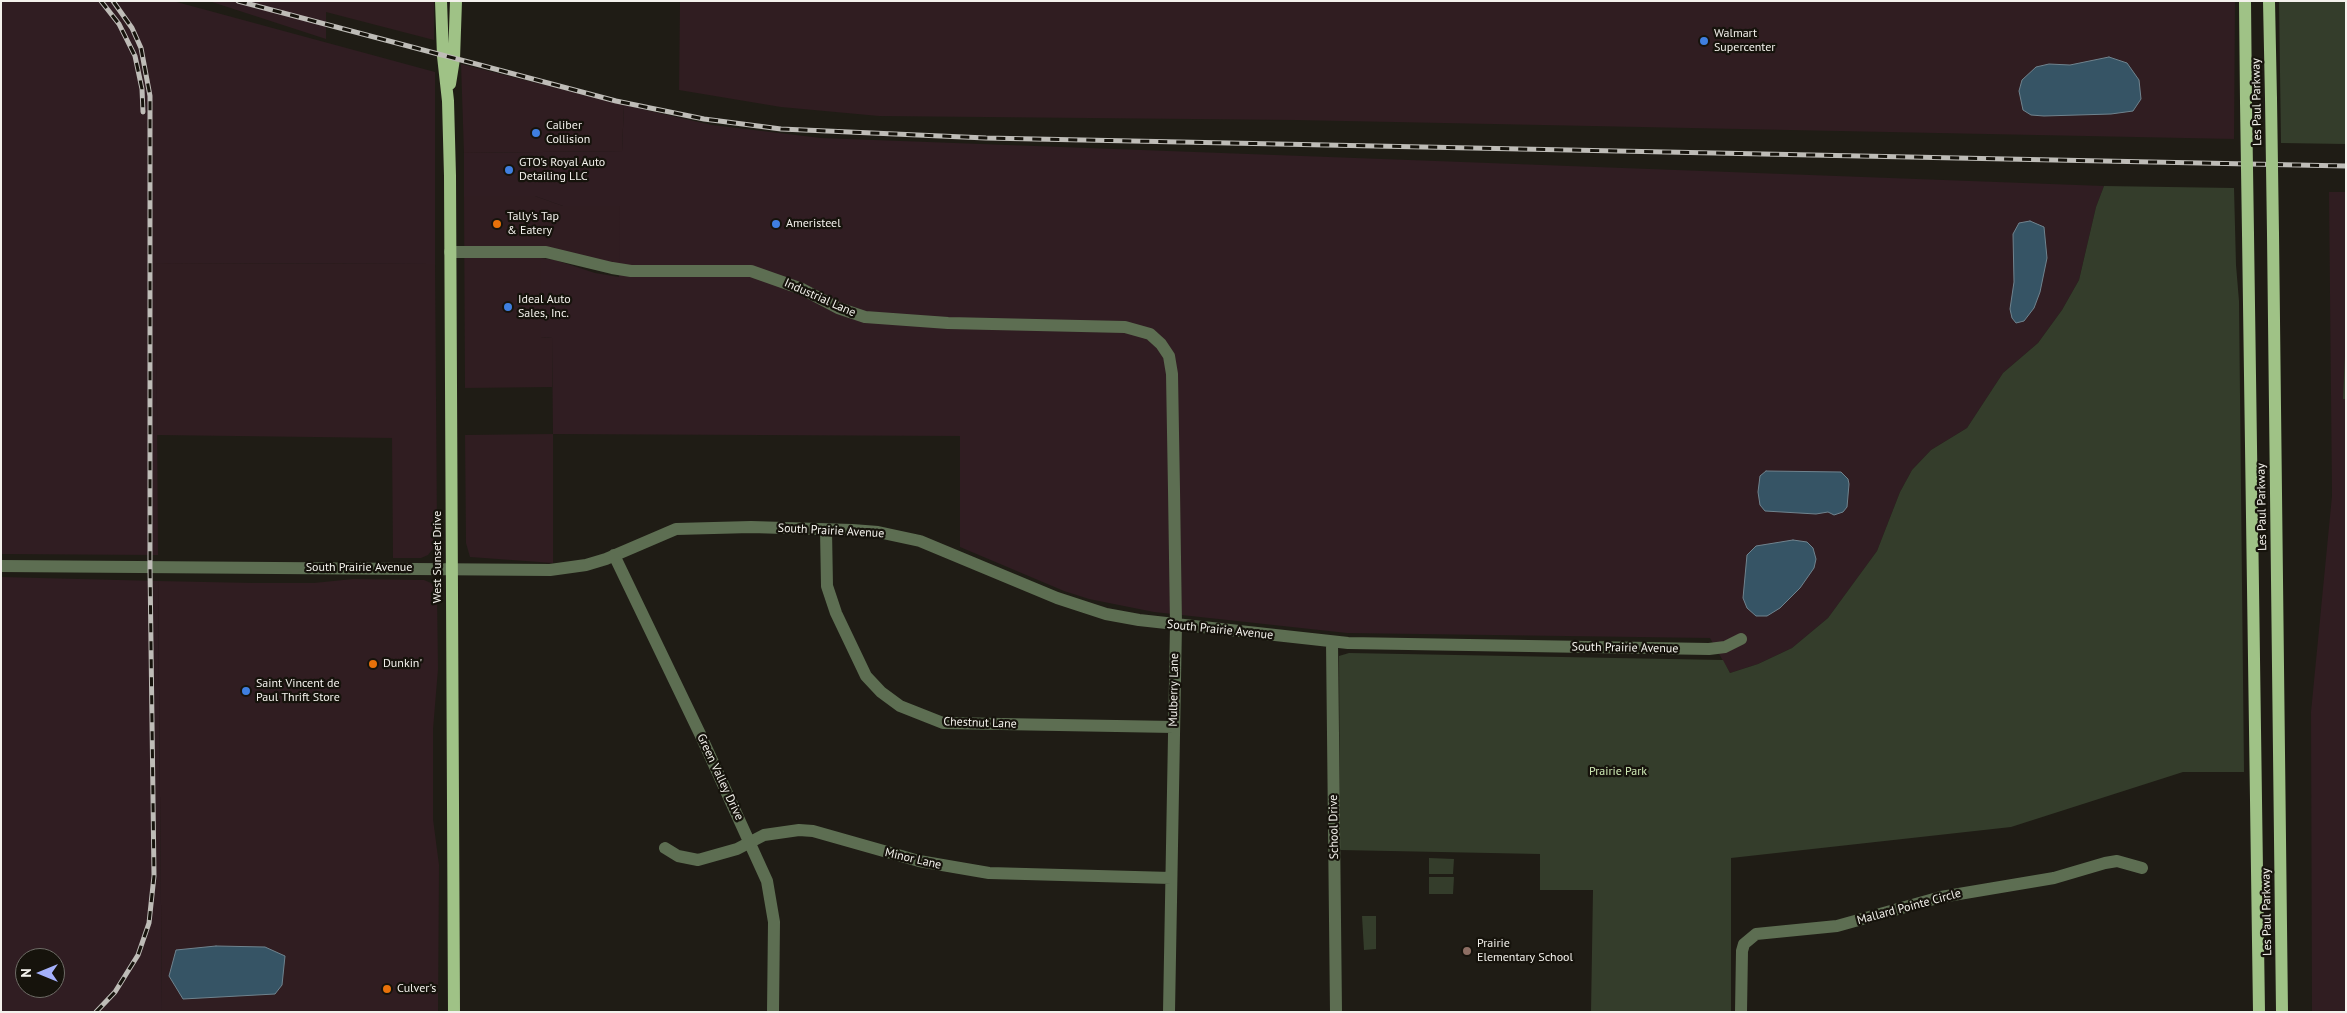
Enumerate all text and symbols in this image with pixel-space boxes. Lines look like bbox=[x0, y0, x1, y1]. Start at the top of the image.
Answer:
place label: Walmart Supercenter bbox=[1714, 27, 1775, 55]
marker: Walmart Supercenter bbox=[1698, 35, 1710, 47]
street label: Les Paul Parkway bbox=[2249, 58, 2265, 146]
place label: Caliber Collision bbox=[546, 119, 590, 147]
marker: Caliber Collision bbox=[530, 127, 542, 139]
place label: GTO's Royal Auto Detailing LLC bbox=[519, 156, 605, 184]
marker: GTO's Royal Auto Detailing LLC bbox=[503, 164, 515, 176]
place label: Tally's Tap & Eatery bbox=[507, 210, 559, 238]
place label: Ameristeel bbox=[786, 217, 841, 231]
marker: Tally's Tap & Eatery bbox=[491, 218, 503, 230]
marker: Ameristeel bbox=[770, 218, 782, 230]
street label: Industrial Lane bbox=[782, 276, 858, 320]
place label: Ideal Auto Sales, Inc. bbox=[518, 293, 571, 321]
marker: Ideal Auto Sales, Inc. bbox=[502, 301, 514, 313]
street label: Les Paul Parkway bbox=[2254, 463, 2270, 551]
street label: West Sunset Drive bbox=[431, 511, 445, 603]
street label: South Prairie Avenue bbox=[777, 521, 885, 541]
street label: South Prairie Avenue bbox=[306, 561, 412, 575]
street label: South Prairie Avenue bbox=[1166, 617, 1274, 643]
street label: South Prairie Avenue bbox=[1572, 640, 1678, 656]
street label: Mulberry Lane bbox=[1166, 653, 1182, 727]
place label: Dunkin' bbox=[383, 657, 422, 671]
marker: Dunkin' bbox=[367, 658, 379, 670]
place label: Saint Vincent de Paul Thrift Store bbox=[256, 677, 340, 705]
marker: Saint Vincent de Paul Thrift Store bbox=[240, 685, 252, 697]
street label: Chestnut Lane bbox=[943, 715, 1017, 731]
street label: Green Valley Drive bbox=[694, 731, 746, 823]
park label: Prairie Park bbox=[1589, 765, 1647, 779]
street label: School Drive bbox=[1326, 794, 1342, 860]
street label: Minor Lane bbox=[883, 846, 943, 872]
street label: Les Paul Parkway bbox=[2259, 868, 2275, 956]
street label: Mallard Pointe Circle bbox=[1855, 886, 1963, 928]
place label: Prairie Elementary School bbox=[1477, 937, 1573, 965]
marker: Prairie Elementary School bbox=[1461, 945, 1473, 957]
north arrow bbox=[15, 948, 65, 998]
text: N bbox=[17, 968, 35, 978]
place label: Culver's bbox=[397, 982, 436, 996]
marker: Culver's bbox=[381, 983, 393, 995]

